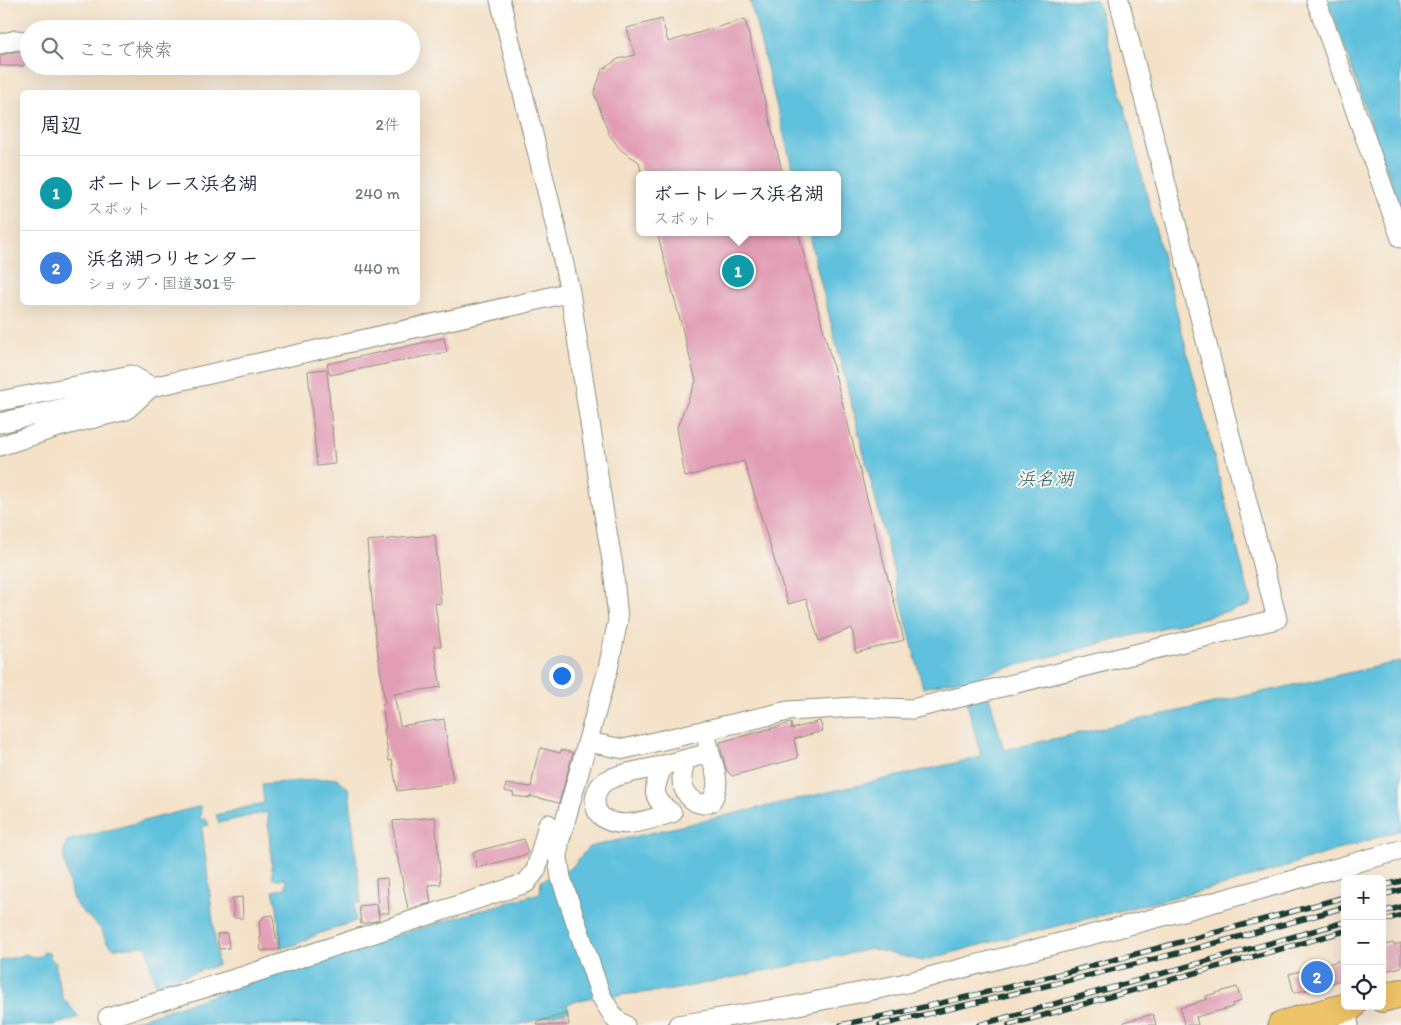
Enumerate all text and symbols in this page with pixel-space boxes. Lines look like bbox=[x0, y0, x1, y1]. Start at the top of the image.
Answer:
search box bbox=[20, 20, 420, 75]
icon: search bbox=[38, 34, 66, 62]
text: ここで検索 bbox=[78, 38, 173, 61]
text: 周辺 bbox=[40, 112, 82, 137]
text: 2件 bbox=[376, 115, 400, 134]
popup bbox=[636, 171, 841, 236]
text: ボートレース浜名湖 bbox=[87, 172, 258, 195]
text: ボートレース浜名湖 bbox=[653, 182, 824, 205]
text: 1 bbox=[52, 184, 60, 203]
text: 240 m bbox=[355, 184, 400, 203]
text: スポット bbox=[87, 199, 151, 218]
text: スポット bbox=[653, 209, 717, 228]
text: 浜名湖つりセンター bbox=[87, 247, 258, 270]
pin: 1 bbox=[722, 252, 754, 290]
text: 2 bbox=[52, 259, 60, 278]
text: 440 m bbox=[354, 259, 400, 278]
text: ショップ · 国道301号 bbox=[87, 274, 235, 293]
water label: 浜名湖 bbox=[1016, 467, 1075, 490]
your location bbox=[549, 663, 575, 689]
map controls bbox=[1341, 875, 1386, 1010]
button: + bbox=[1341, 875, 1386, 920]
button: − bbox=[1341, 920, 1386, 965]
pin: 2 bbox=[1301, 958, 1333, 996]
button: locate bbox=[1341, 965, 1386, 1010]

